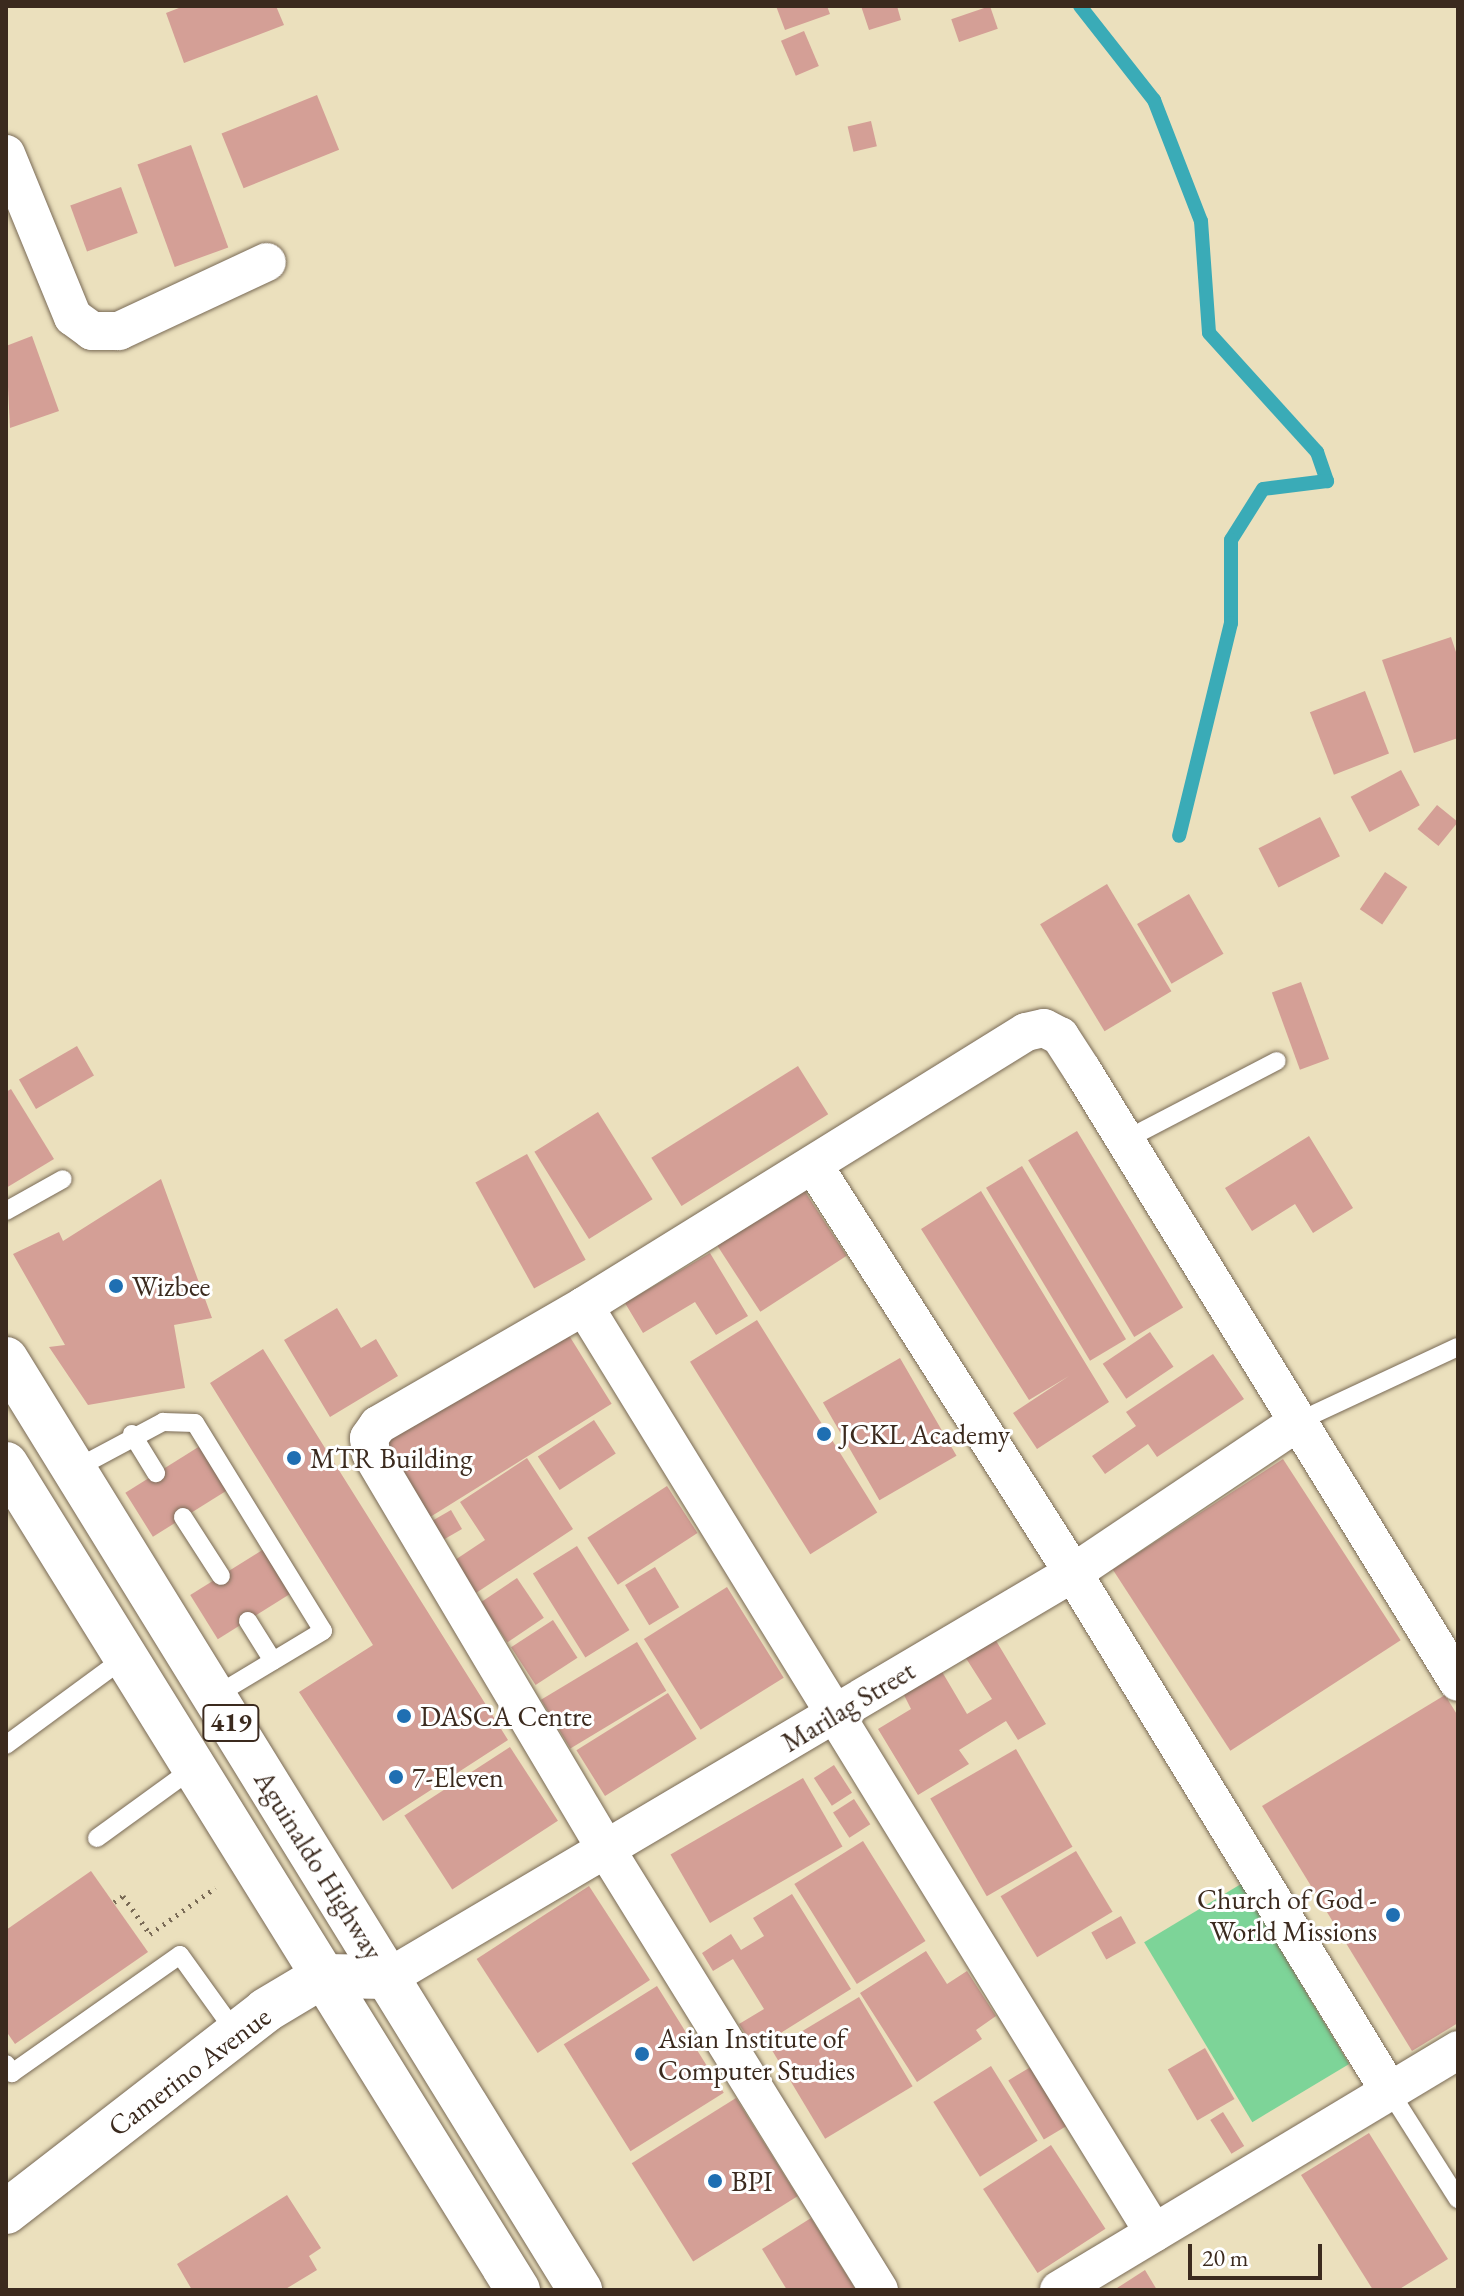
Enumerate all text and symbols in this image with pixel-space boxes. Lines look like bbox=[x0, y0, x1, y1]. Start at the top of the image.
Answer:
place label: Wizbee bbox=[132, 1269, 210, 1303]
marker: Wizbee bbox=[107, 1277, 125, 1295]
place label: JCKL Academy bbox=[840, 1417, 1010, 1451]
marker: JCKL Academy bbox=[815, 1425, 833, 1443]
place label: MTR Building bbox=[310, 1441, 472, 1475]
marker: MTR Building bbox=[285, 1449, 303, 1467]
street label: Marilag Street bbox=[775, 1653, 921, 1759]
place label: DASCA Centre bbox=[420, 1699, 592, 1733]
road number: 419 bbox=[201, 1701, 261, 1745]
marker: DASCA Centre bbox=[395, 1707, 413, 1725]
place label: 7-Eleven bbox=[412, 1760, 504, 1794]
street label: Aguinaldo Highway bbox=[247, 1764, 391, 1966]
marker: 7-Eleven bbox=[387, 1768, 405, 1786]
place label: Church of God - World Missions bbox=[1197, 1882, 1377, 1948]
marker: Church of God - World Missions bbox=[1384, 1906, 1402, 1924]
street label: Camerino Avenue bbox=[101, 1999, 277, 2143]
place label: Asian Institute of Computer Studies bbox=[658, 2021, 855, 2087]
marker: Asian Institute of Computer Studies bbox=[633, 2045, 651, 2063]
place label: BPI bbox=[731, 2164, 772, 2198]
marker: BPI bbox=[706, 2172, 724, 2190]
scale bar bbox=[1192, 2228, 1326, 2278]
text: 20 m bbox=[1202, 2242, 1249, 2273]

